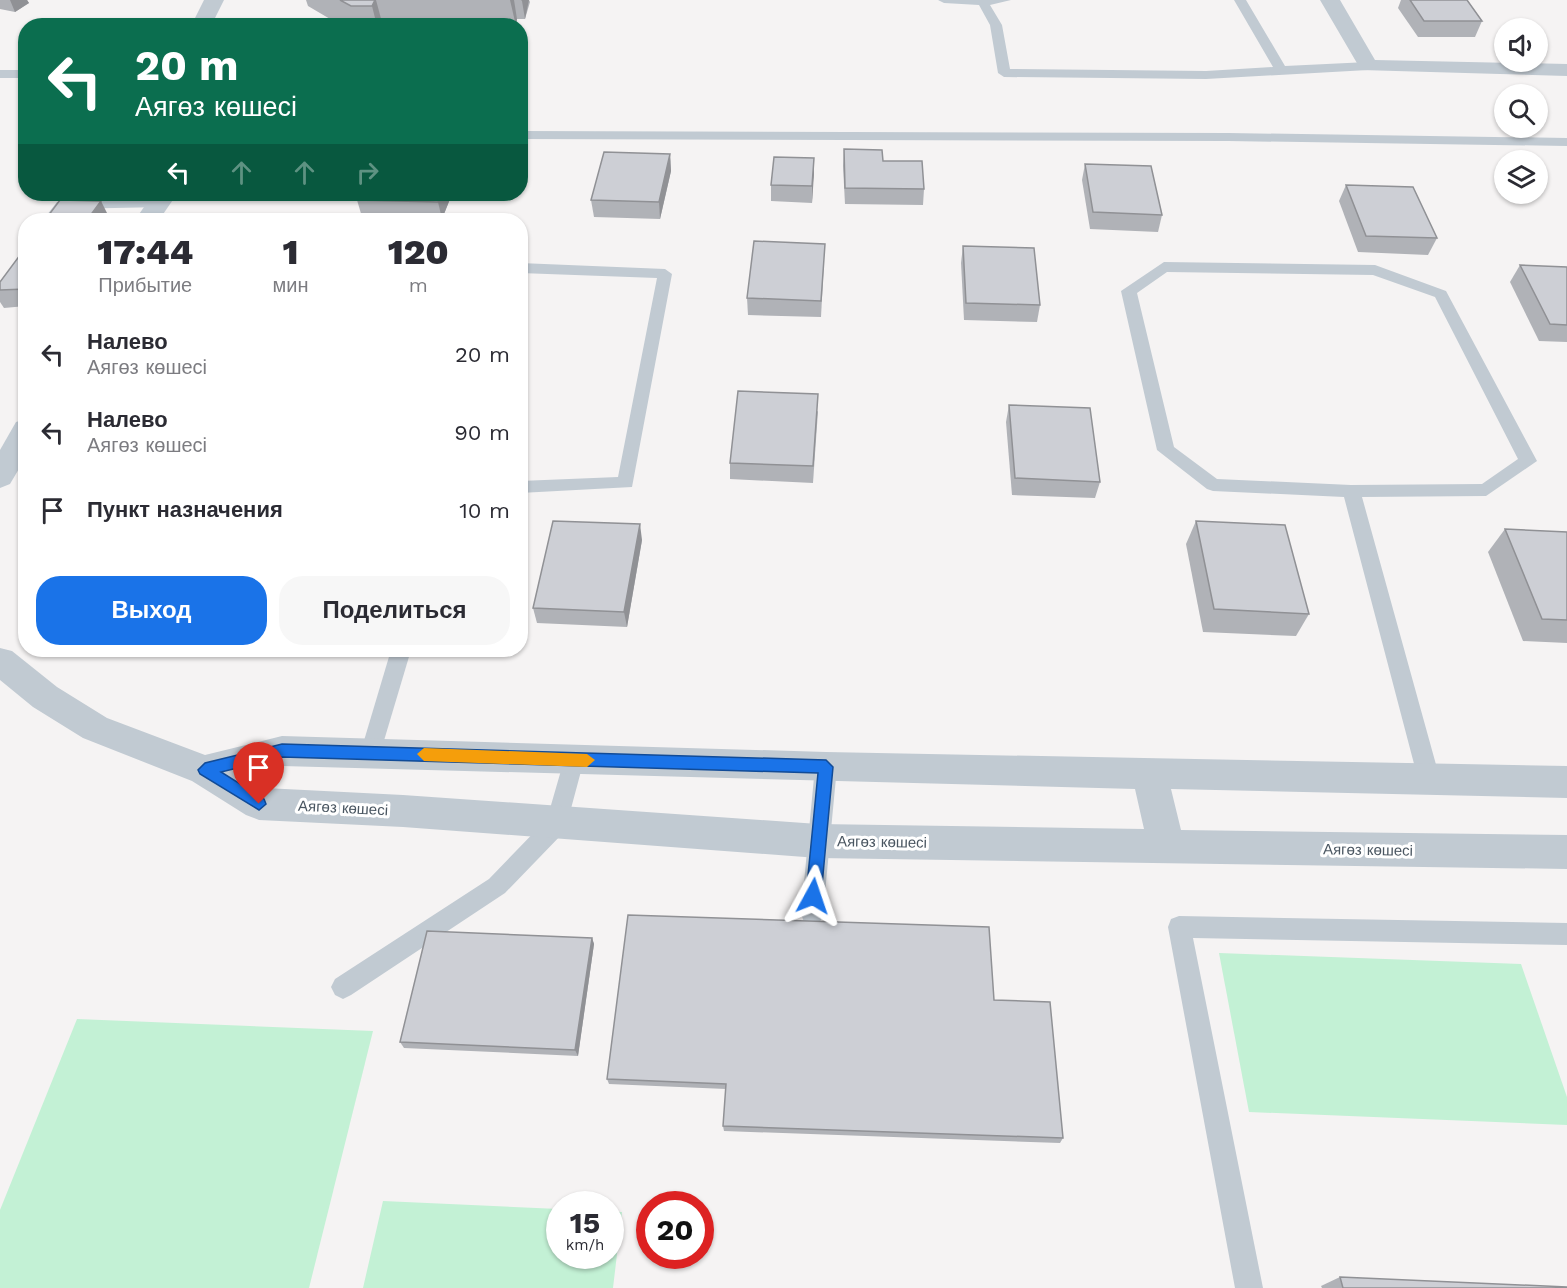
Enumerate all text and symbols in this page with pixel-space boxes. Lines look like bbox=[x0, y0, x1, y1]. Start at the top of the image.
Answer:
map controls bbox=[1494, 18, 1548, 204]
button: sound bbox=[1494, 18, 1548, 72]
text: 20 m bbox=[135, 41, 239, 90]
icon: left bbox=[36, 42, 114, 120]
button: search bbox=[1494, 84, 1548, 138]
text: Аягөз көшесі bbox=[135, 91, 297, 123]
button: layers bbox=[1494, 150, 1548, 204]
icon: left bbox=[162, 156, 195, 189]
icon: ahead bbox=[225, 156, 258, 189]
icon: ahead bbox=[288, 156, 321, 189]
icon: right bbox=[351, 156, 384, 189]
text: 17:44 bbox=[97, 231, 193, 273]
text: 1 bbox=[282, 231, 299, 273]
text: 120 bbox=[388, 231, 449, 273]
text: Прибытие bbox=[98, 273, 192, 297]
text: мин bbox=[272, 273, 308, 297]
text: m bbox=[409, 273, 428, 297]
text: Налево bbox=[87, 329, 168, 354]
icon: left bbox=[36, 338, 69, 371]
text: 20 m bbox=[455, 342, 510, 367]
text: Аягөз көшесі bbox=[87, 355, 207, 379]
text: Налево bbox=[87, 407, 168, 432]
icon: left bbox=[36, 416, 69, 449]
text: 90 m bbox=[454, 420, 510, 445]
text: Аягөз көшесі bbox=[87, 433, 207, 457]
icon: arrive bbox=[36, 494, 69, 527]
text: Пункт назначения bbox=[87, 497, 283, 522]
text: 10 m bbox=[459, 498, 510, 523]
button: Выход bbox=[36, 576, 267, 645]
button: Поделиться bbox=[279, 576, 510, 645]
pin bbox=[233, 742, 284, 804]
icon: arrive bbox=[242, 751, 275, 784]
street label: Аягөз көшесі bbox=[298, 797, 388, 819]
street label: Аягөз көшесі bbox=[837, 832, 927, 852]
street label: Аягөз көшесі bbox=[1323, 840, 1413, 860]
position arrow bbox=[781, 864, 845, 928]
speed limit sign: 20 bbox=[636, 1191, 714, 1269]
text: 15 bbox=[570, 1205, 600, 1240]
text: km/h bbox=[566, 1236, 604, 1254]

